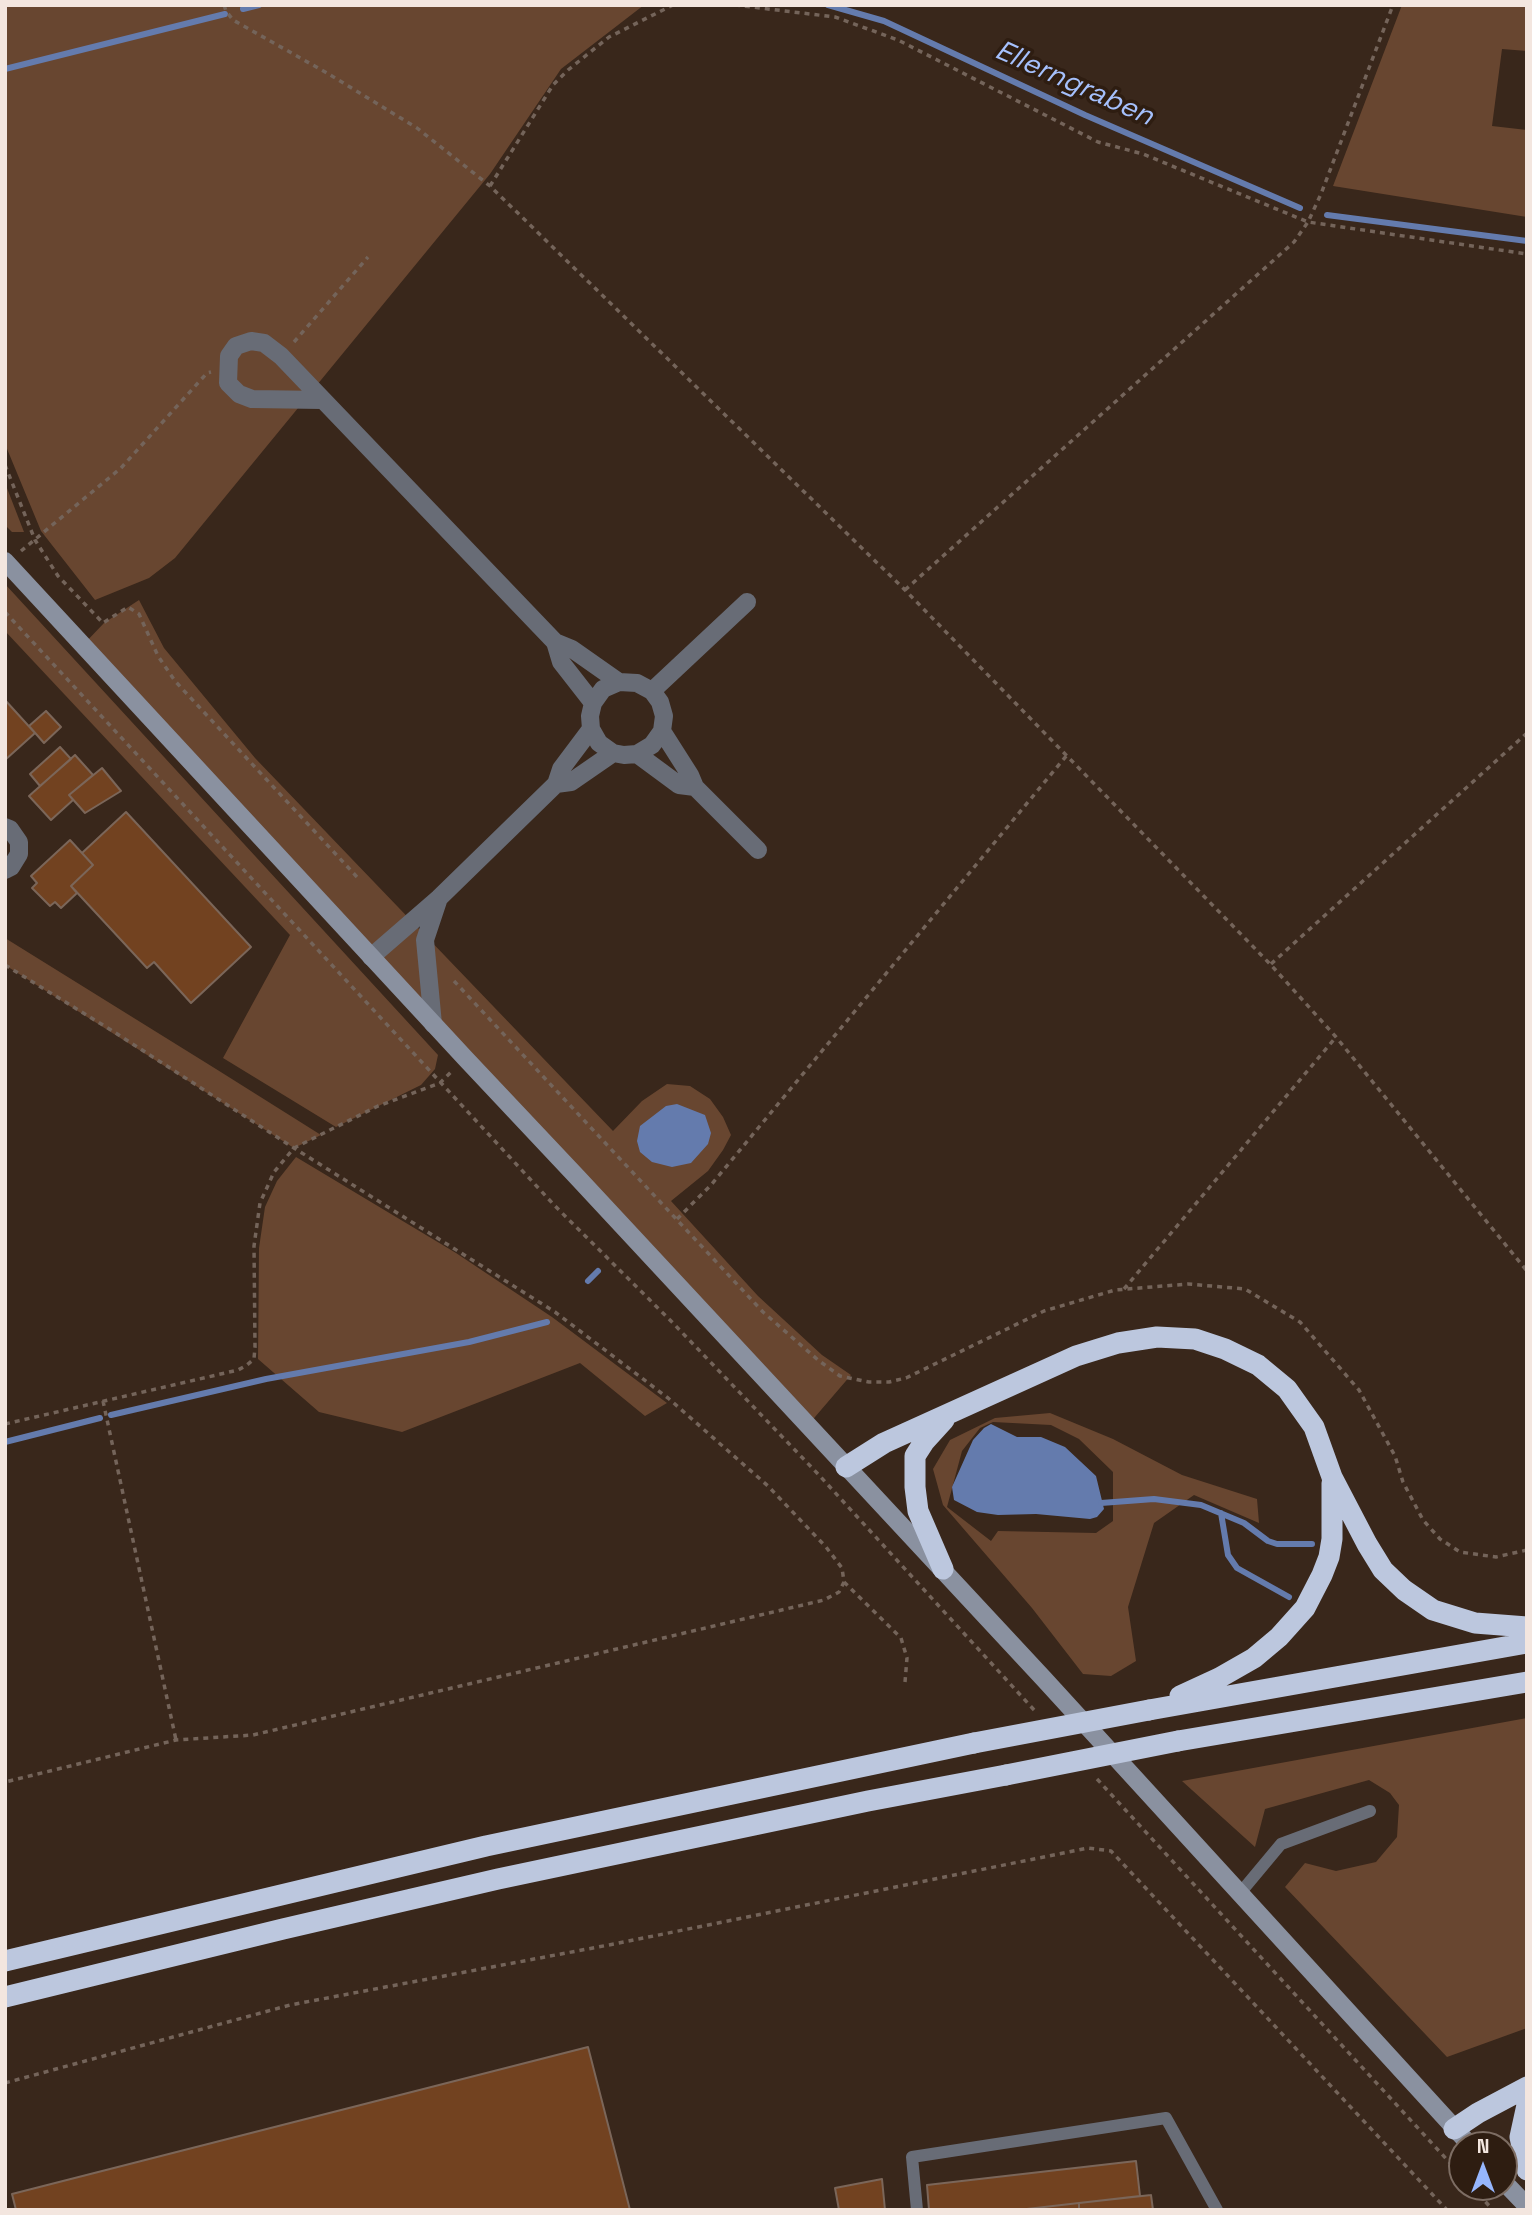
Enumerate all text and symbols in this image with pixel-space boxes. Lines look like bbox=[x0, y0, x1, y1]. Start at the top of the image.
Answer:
water label: Ellerngraben bbox=[990, 34, 1158, 134]
north arrow bbox=[1448, 2131, 1518, 2201]
text: N bbox=[1477, 2134, 1489, 2159]

